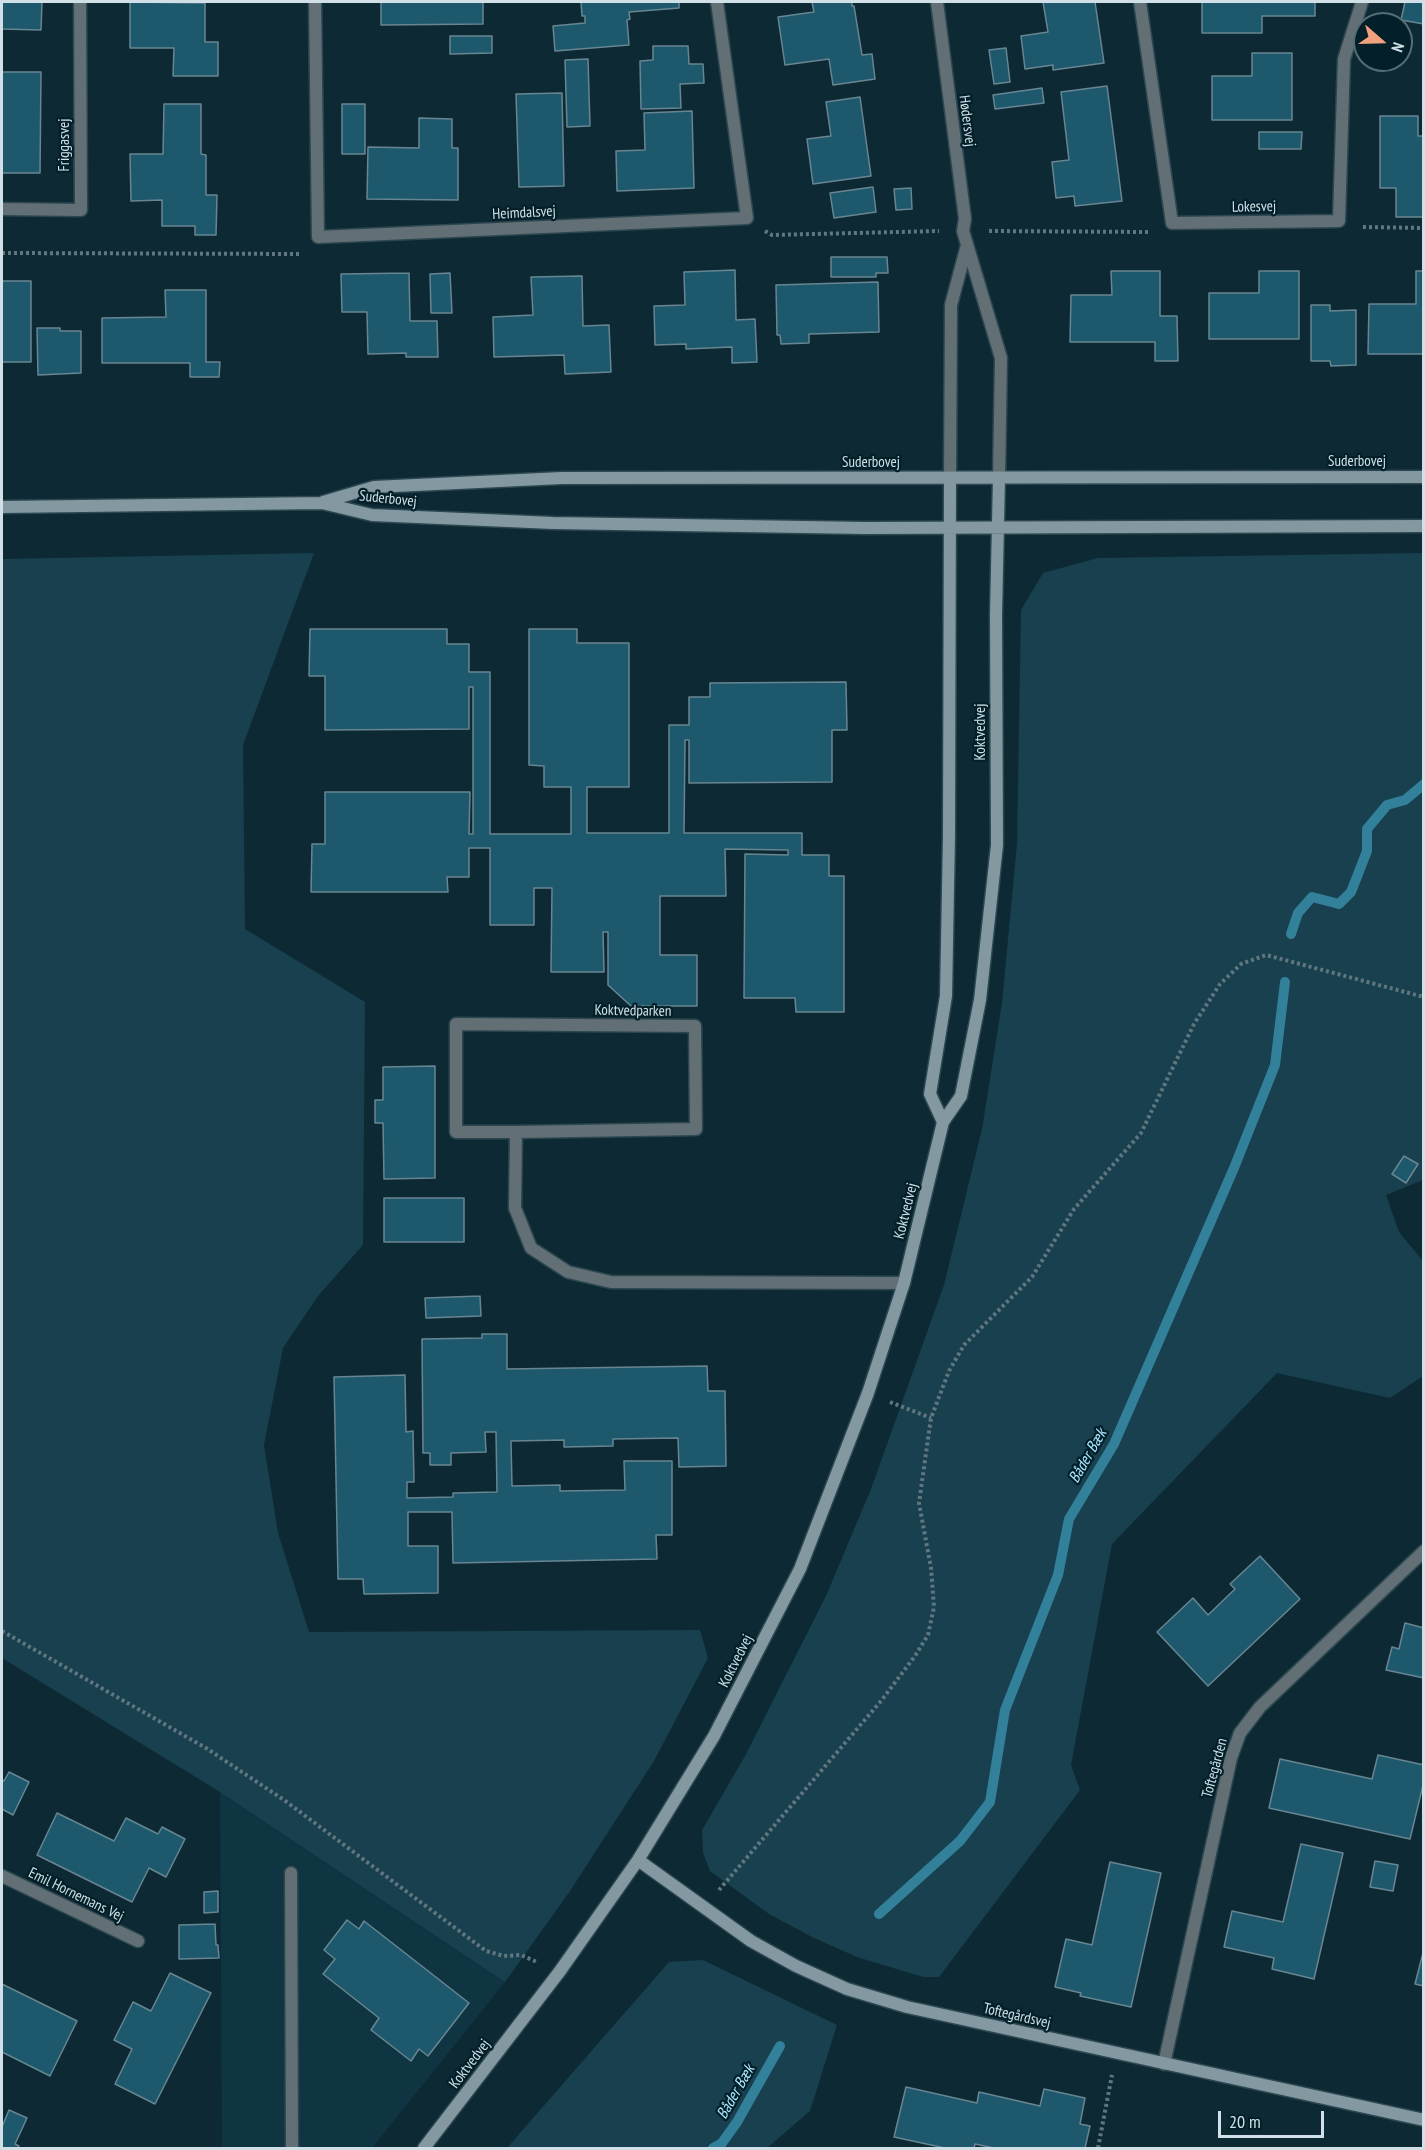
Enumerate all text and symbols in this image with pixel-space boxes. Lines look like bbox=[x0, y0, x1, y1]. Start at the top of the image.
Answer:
north arrow bbox=[1353, 12, 1413, 72]
text: N bbox=[1387, 40, 1409, 55]
street label: Hødersvej bbox=[955, 94, 979, 148]
street label: Friggasvej bbox=[56, 119, 74, 171]
street label: Lokesvej bbox=[1232, 198, 1276, 216]
street label: Heimdalsvej bbox=[492, 202, 556, 224]
street label: Suderbovej bbox=[1328, 453, 1386, 471]
street label: Suderbovej bbox=[842, 454, 900, 472]
street label: Suderbovej bbox=[358, 487, 418, 511]
street label: Koktvedvej bbox=[972, 704, 990, 760]
street label: Koktvedparken bbox=[594, 1001, 672, 1021]
street label: Koktvedvej bbox=[890, 1181, 922, 1241]
water label: Båder Bæk bbox=[1065, 1426, 1111, 1486]
street label: Koktvedvej bbox=[715, 1632, 757, 1690]
street label: Toftegården bbox=[1198, 1736, 1232, 1800]
street label: Emil Hornemans Vej bbox=[25, 1864, 127, 1926]
street label: Toftegårdsvej bbox=[982, 2000, 1052, 2032]
street label: Koktvedvej bbox=[446, 2036, 494, 2092]
water label: Båder Bæk bbox=[713, 2062, 759, 2122]
scale bar bbox=[1221, 2099, 1328, 2137]
text: 20 m bbox=[1229, 2110, 1261, 2133]

